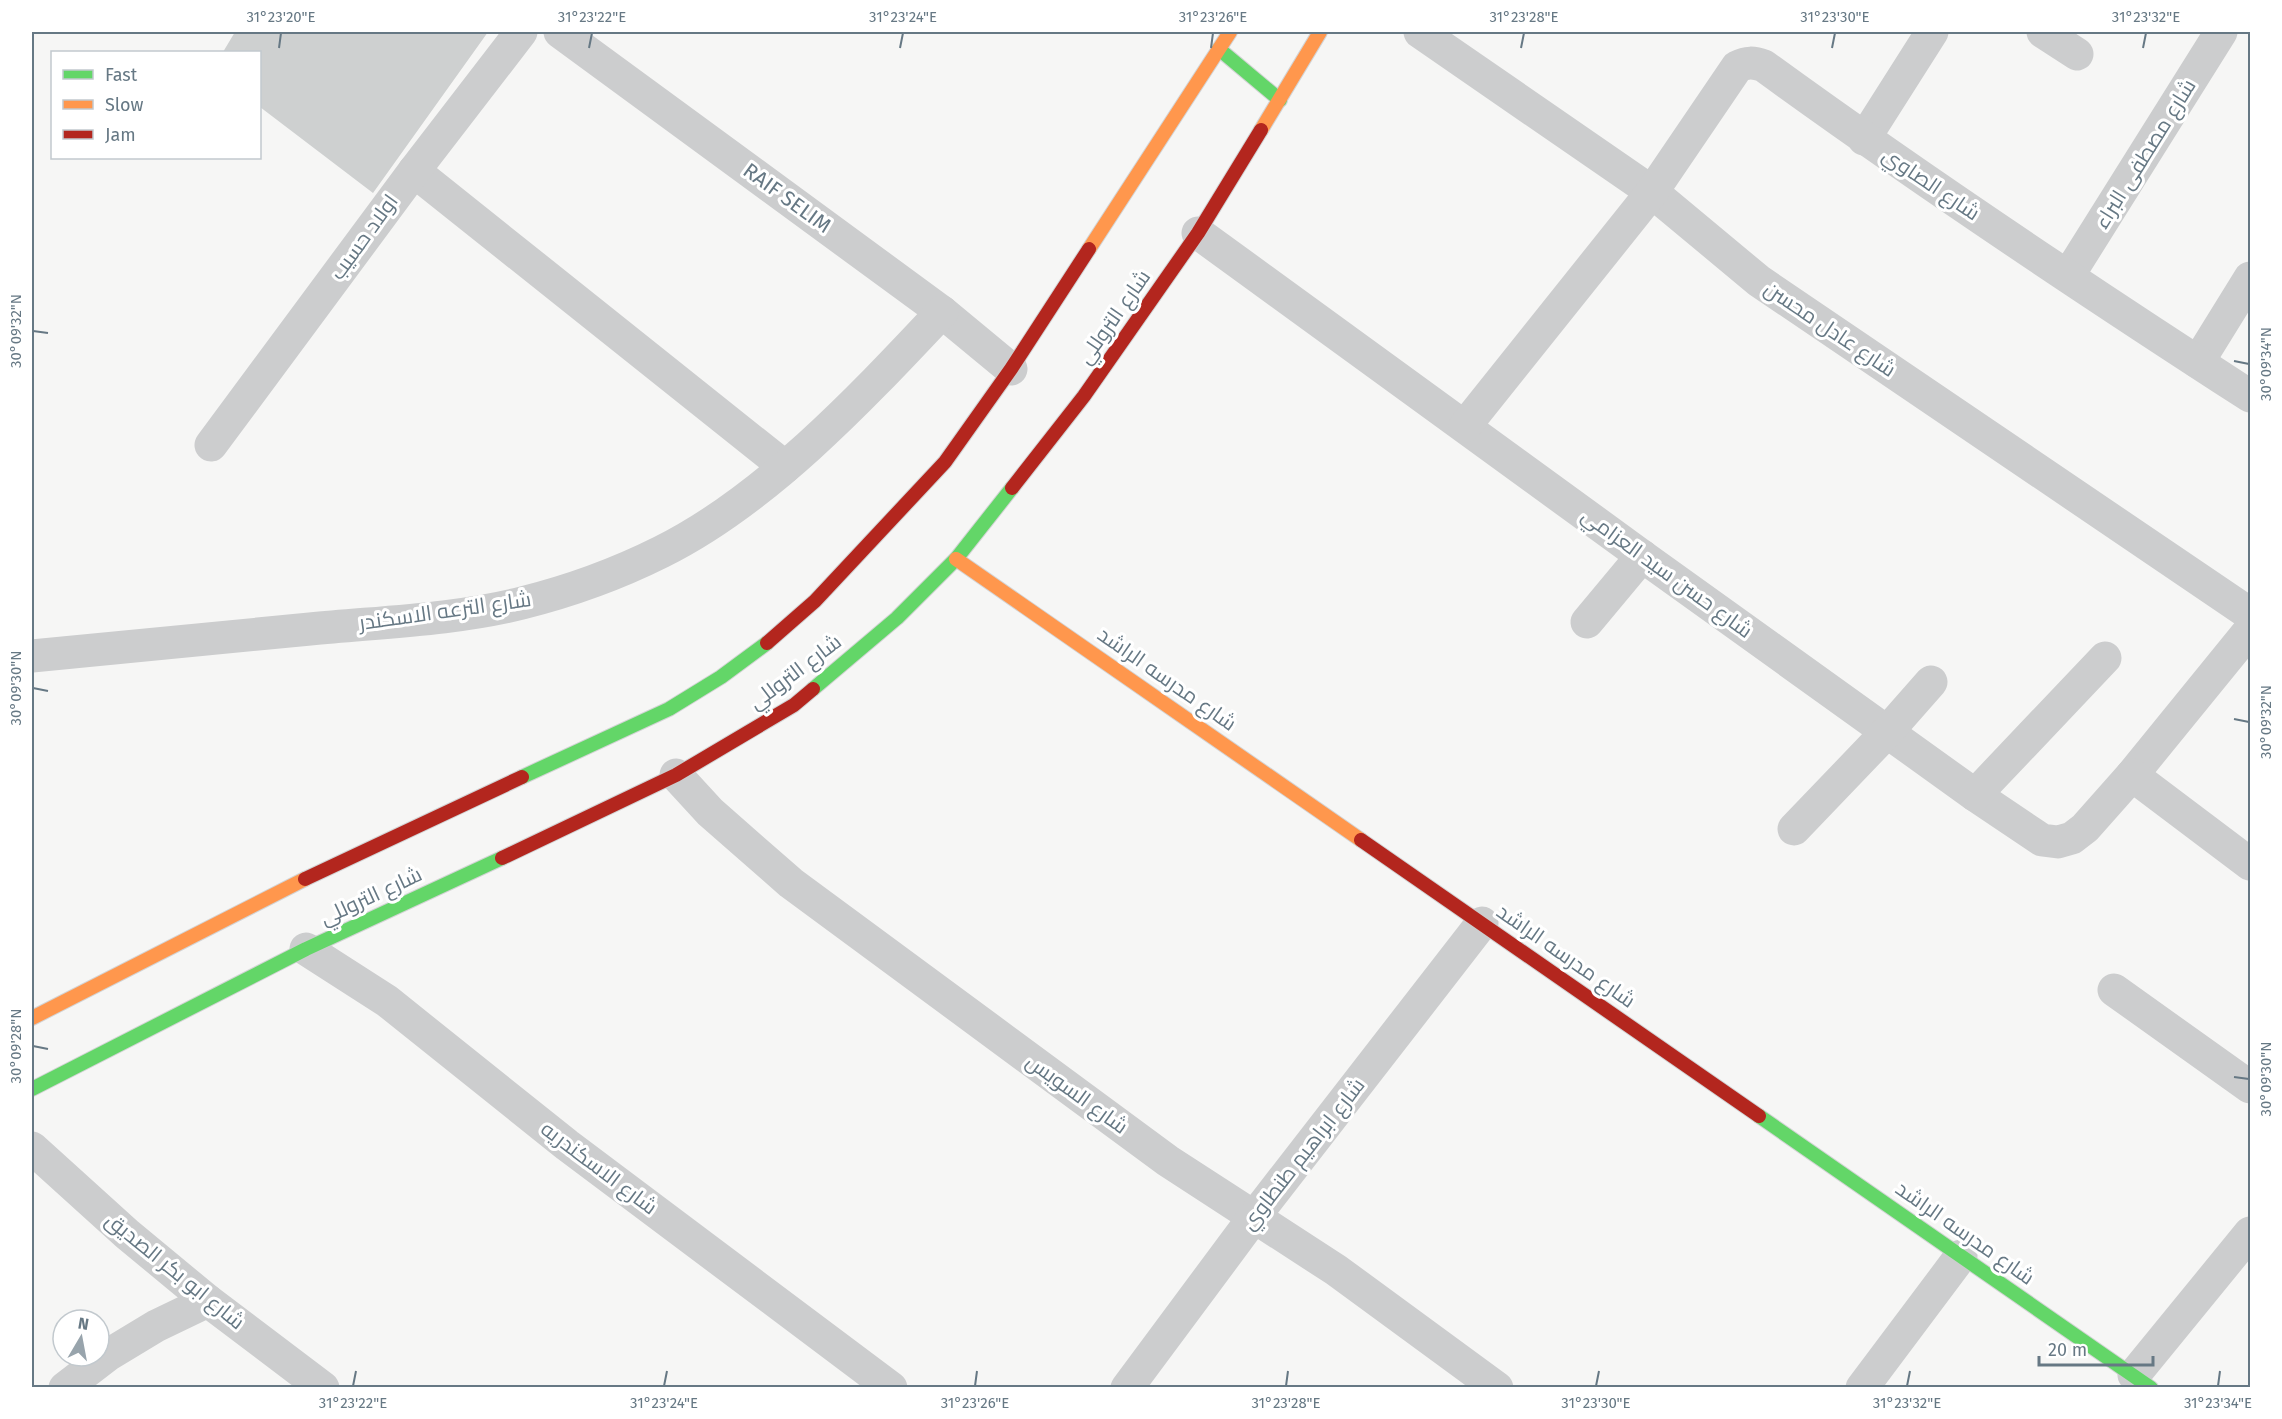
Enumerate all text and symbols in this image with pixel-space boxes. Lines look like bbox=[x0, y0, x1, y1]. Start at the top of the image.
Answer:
text: 31°23'20"E bbox=[246, 8, 316, 26]
text: 31°23'22"E bbox=[558, 8, 626, 26]
text: 31°23'24"E bbox=[869, 8, 937, 26]
text: 31°23'26"E bbox=[1179, 8, 1247, 26]
text: 31°23'28"E bbox=[1489, 8, 1559, 26]
text: 31°23'30"E bbox=[1800, 8, 1870, 26]
text: 31°23'32"E bbox=[2112, 8, 2180, 26]
legend bbox=[51, 51, 261, 159]
text: Fast bbox=[105, 64, 138, 86]
street label: شارع مصطفى البراء bbox=[2088, 74, 2202, 234]
text: Slow bbox=[105, 94, 144, 116]
text: Jam bbox=[105, 124, 136, 146]
street label: شارع الصاوي bbox=[1876, 142, 1985, 229]
street label: RAIF SELIM bbox=[738, 157, 836, 239]
street label: اولاد حسيب bbox=[324, 189, 404, 285]
street label: شارع التروللي bbox=[1072, 265, 1158, 371]
street label: شارع عادل محسن bbox=[1759, 275, 1901, 383]
text: 30°09'32"N bbox=[7, 294, 25, 368]
text: 30°09'34"N bbox=[2257, 327, 2275, 401]
street label: شارع حسن سيد العزامي bbox=[1575, 502, 1758, 646]
street label: شارع الترعه الاسكندر bbox=[356, 586, 533, 637]
street label: شارع مدرسه الراشد bbox=[1092, 621, 1241, 737]
street label: شارع التروللي bbox=[743, 629, 848, 718]
text: 30°09'30"N bbox=[7, 650, 25, 726]
text: 30°09'32"N bbox=[2257, 685, 2275, 759]
street label: شارع التروللي bbox=[316, 861, 427, 934]
street label: شارع مدرسه الراشد bbox=[1491, 898, 1640, 1014]
text: 30°09'28"N bbox=[7, 1009, 25, 1083]
text: 30°09'30"N bbox=[2257, 1041, 2275, 1117]
street label: شارع السويس bbox=[1020, 1048, 1133, 1140]
street label: شارع ابراهيم طنطاوي bbox=[1236, 1073, 1373, 1237]
street label: شارع الاسكندريه bbox=[535, 1116, 662, 1221]
street label: شارع مدرسه الراشد bbox=[1890, 1175, 2039, 1291]
street label: شارع ابو بكر الصديق bbox=[100, 1207, 250, 1336]
north arrow bbox=[51, 1308, 111, 1368]
text: N bbox=[77, 1313, 90, 1334]
scale bar bbox=[2039, 1329, 2153, 1367]
text: 20 m bbox=[2048, 1339, 2087, 1361]
text: 31°23'22"E bbox=[319, 1394, 387, 1412]
text: 31°23'24"E bbox=[630, 1394, 698, 1412]
text: 31°23'26"E bbox=[941, 1394, 1009, 1412]
text: 31°23'28"E bbox=[1251, 1394, 1321, 1412]
text: 31°23'30"E bbox=[1561, 1394, 1631, 1412]
text: 31°23'32"E bbox=[1873, 1394, 1941, 1412]
text: 31°23'34"E bbox=[2184, 1394, 2252, 1412]

